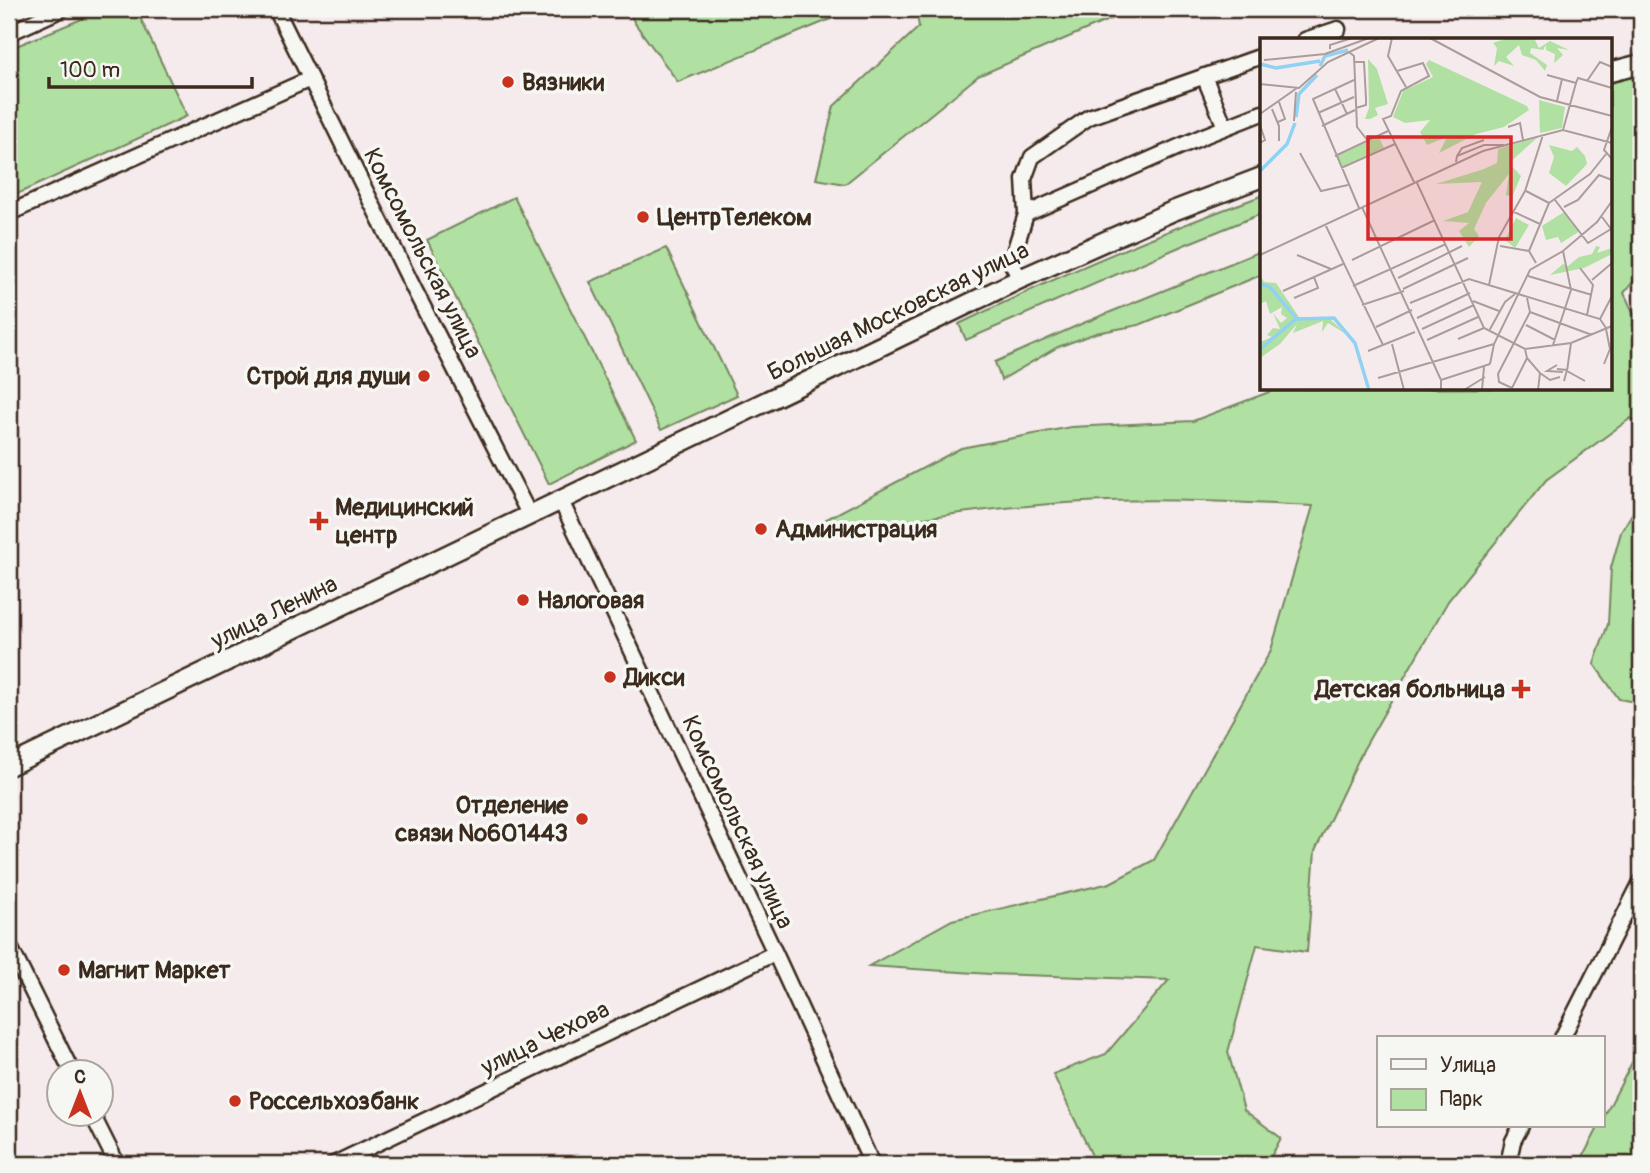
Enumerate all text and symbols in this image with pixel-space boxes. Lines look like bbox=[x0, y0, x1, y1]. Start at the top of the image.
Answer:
inset map bbox=[1260, 38, 1612, 390]
scale bar bbox=[49, 46, 252, 90]
text: 100 m bbox=[60, 57, 120, 84]
place label: Вязники bbox=[522, 68, 604, 97]
marker: Вязники bbox=[500, 74, 516, 90]
street label: Комсомольская улица bbox=[357, 143, 488, 363]
place label: ЦентрТелеком bbox=[657, 203, 812, 232]
marker: ЦентрТелеком bbox=[635, 209, 651, 225]
street label: Большая Московская улица bbox=[763, 236, 1034, 387]
place label: Строй для души bbox=[246, 362, 410, 391]
marker: Строй для души bbox=[416, 368, 432, 384]
place label: Медицинский центр bbox=[335, 493, 474, 550]
marker: Медицинский центр bbox=[309, 511, 329, 531]
place label: Администрация bbox=[775, 515, 937, 544]
marker: Администрация bbox=[753, 521, 769, 537]
street label: улица Ленина bbox=[205, 569, 342, 656]
place label: Налоговая bbox=[537, 586, 644, 615]
marker: Налоговая bbox=[515, 592, 531, 608]
place label: Дикси bbox=[622, 663, 685, 692]
marker: Дикси bbox=[602, 669, 618, 685]
place label: Детская больница bbox=[1313, 675, 1505, 704]
marker: Детская больница bbox=[1511, 679, 1531, 699]
street label: Комсомольская улица bbox=[675, 711, 800, 933]
place label: Отделение связи №601443 bbox=[394, 791, 569, 848]
marker: Отделение связи №601443 bbox=[574, 811, 590, 827]
place label: Магнит Маркет bbox=[78, 956, 231, 985]
marker: Магнит Маркет bbox=[56, 962, 72, 978]
street label: улица Чехова bbox=[475, 995, 614, 1082]
legend bbox=[1377, 1036, 1604, 1128]
text: Улица bbox=[1440, 1052, 1496, 1079]
north arrow bbox=[46, 1058, 116, 1128]
text: С bbox=[74, 1065, 86, 1089]
text: Парк bbox=[1440, 1086, 1483, 1113]
place label: Россельхозбанк bbox=[249, 1087, 419, 1116]
marker: Россельхозбанк bbox=[227, 1093, 243, 1109]

